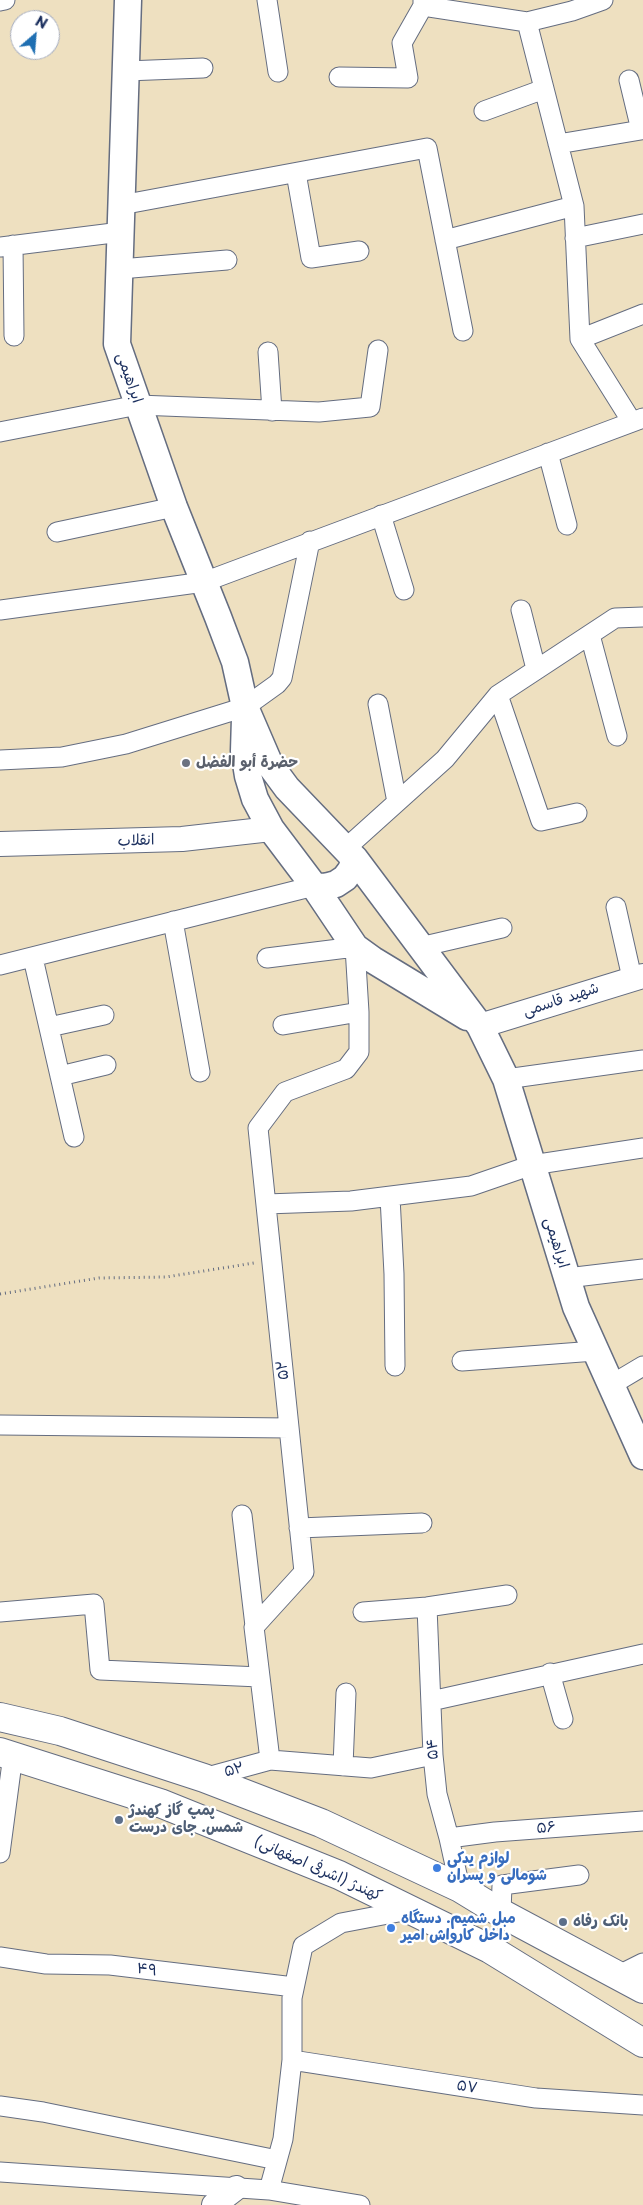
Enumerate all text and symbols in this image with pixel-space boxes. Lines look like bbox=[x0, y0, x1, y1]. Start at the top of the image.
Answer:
north arrow bbox=[10, 10, 60, 60]
text: N bbox=[32, 10, 51, 34]
street label: ابراهیمی bbox=[112, 350, 146, 406]
place label: حضرة أبو الفضل bbox=[196, 754, 298, 772]
marker: حضرة أبو الفضل bbox=[180, 757, 192, 769]
street label: انقلاب bbox=[117, 831, 155, 851]
street label: شهید قاسمی bbox=[521, 979, 601, 1021]
street label: ابراهیمی bbox=[540, 1216, 572, 1270]
street label: ۵۲ bbox=[273, 1359, 293, 1381]
street label: ۵۴ bbox=[423, 1738, 443, 1760]
street label: ۵۲ bbox=[222, 1759, 246, 1781]
place label: پمپ گاز کهندژ شمس. جای درست bbox=[129, 1802, 243, 1837]
marker: پمپ گاز کهندژ شمس. جای درست bbox=[113, 1814, 125, 1826]
street label: ۵۶ bbox=[536, 1818, 556, 1838]
street label: کهندژ (اشرفی اصفهانی) bbox=[251, 1833, 385, 1905]
place label: لوازم یدکی شومالی و پسران bbox=[447, 1850, 547, 1885]
marker: لوازم یدکی شومالی و پسران bbox=[431, 1862, 443, 1874]
place label: مبل شمیم. دستگاه داخل کارواش امیر bbox=[401, 1910, 516, 1945]
place label: بانک رفاه bbox=[573, 1913, 628, 1931]
marker: بانک رفاه bbox=[557, 1916, 569, 1928]
marker: مبل شمیم. دستگاه داخل کارواش امیر bbox=[385, 1922, 397, 1934]
street label: ۴۹ bbox=[136, 1960, 158, 1980]
street label: ۵۷ bbox=[455, 2076, 479, 2098]

